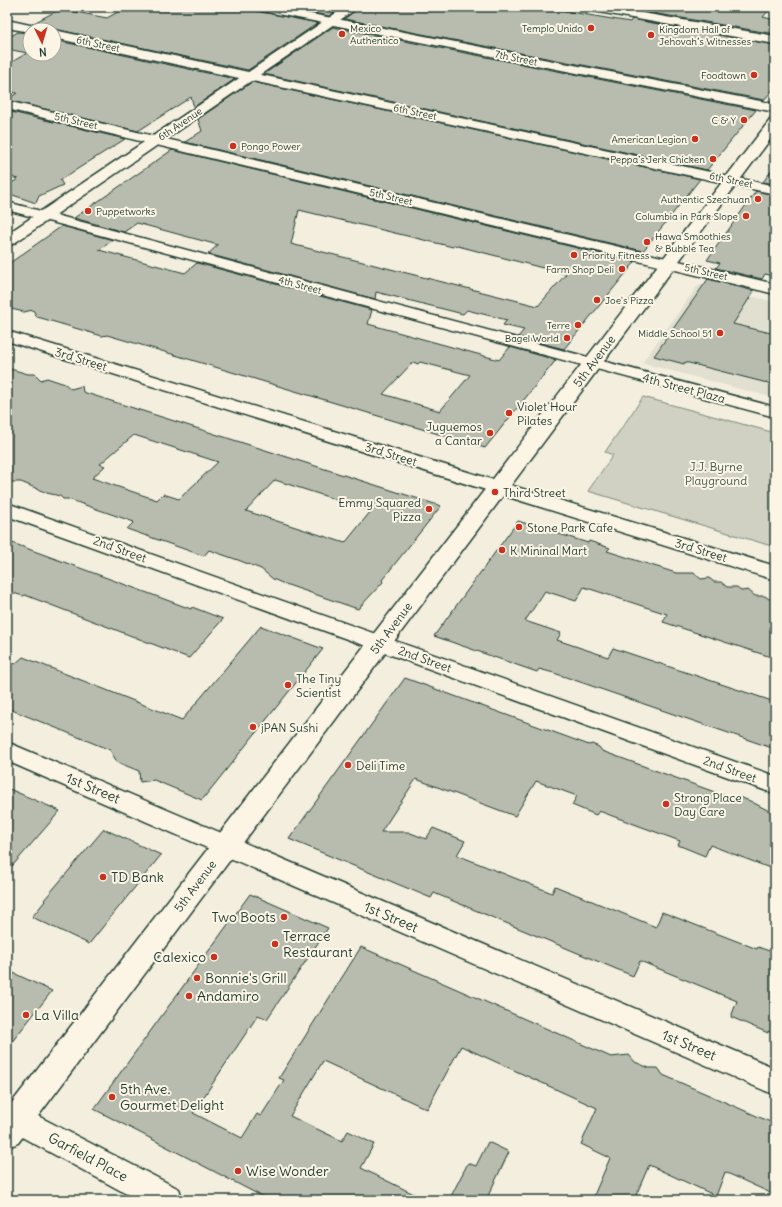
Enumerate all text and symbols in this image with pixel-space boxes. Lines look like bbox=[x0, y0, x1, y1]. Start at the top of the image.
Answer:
north arrow bbox=[22, 22, 62, 62]
place label: Mexico Authentico bbox=[350, 22, 399, 47]
place label: Templo Unido bbox=[522, 22, 583, 35]
marker: Templo Unido bbox=[586, 23, 596, 33]
place label: Kingdom Hall of Jehovah’s Witnesses bbox=[659, 23, 751, 48]
marker: Mexico Authentico bbox=[337, 29, 347, 39]
marker: Kingdom Hall of Jehovah’s Witnesses bbox=[646, 30, 656, 40]
street label: 6th Street bbox=[75, 33, 121, 55]
text: N bbox=[38, 45, 47, 59]
street label: 7th Street bbox=[494, 48, 539, 69]
place label: Foodtown bbox=[701, 69, 746, 82]
marker: Foodtown bbox=[749, 70, 759, 80]
street label: 6th Street bbox=[392, 101, 438, 123]
street label: 6th Avenue bbox=[155, 104, 205, 144]
street label: 5th Street bbox=[53, 110, 99, 132]
place label: C & Y bbox=[711, 114, 736, 127]
marker: C & Y bbox=[739, 115, 749, 125]
place label: American Legion bbox=[611, 133, 687, 146]
marker: American Legion bbox=[690, 134, 700, 144]
place label: Pongo Power bbox=[241, 140, 301, 153]
marker: Pongo Power bbox=[228, 141, 238, 151]
place label: Peppa's Jerk Chicken bbox=[610, 153, 705, 166]
marker: Peppa's Jerk Chicken bbox=[708, 154, 718, 164]
street label: 6th Street bbox=[708, 169, 754, 191]
street label: 5th Street bbox=[368, 186, 414, 208]
place label: Authentic Szechuan bbox=[661, 193, 750, 206]
marker: Authentic Szechuan bbox=[753, 194, 763, 204]
place label: Puppetworks bbox=[96, 205, 156, 218]
marker: Puppetworks bbox=[83, 206, 93, 216]
place label: Columbia in Park Slope bbox=[635, 210, 738, 223]
marker: Columbia in Park Slope bbox=[741, 211, 751, 221]
place label: Hawa Smoothies & Bubble Tea bbox=[655, 230, 731, 255]
marker: Hawa Smoothies & Bubble Tea bbox=[642, 237, 652, 247]
place label: Priority Fitness bbox=[582, 249, 650, 262]
marker: Priority Fitness bbox=[569, 250, 579, 260]
street label: 5th Street bbox=[683, 261, 729, 283]
place label: Farm Shop Deli bbox=[546, 263, 614, 276]
marker: Farm Shop Deli bbox=[617, 264, 627, 274]
street label: 4th Street bbox=[277, 273, 324, 297]
place label: Joe's Pizza bbox=[605, 294, 654, 307]
marker: Joe's Pizza bbox=[592, 295, 602, 305]
place label: Terre bbox=[547, 319, 570, 332]
marker: Terre bbox=[573, 320, 583, 330]
place label: Middle School 51 bbox=[638, 327, 712, 340]
marker: Middle School 51 bbox=[715, 328, 725, 338]
place label: Bagel World bbox=[505, 332, 559, 345]
street label: 5th Avenue bbox=[570, 332, 618, 390]
marker: Bagel World bbox=[562, 333, 572, 343]
street label: 3rd Street bbox=[53, 344, 109, 374]
street label: 4th Street Plaza bbox=[641, 370, 727, 406]
place label: Violet Hour Pilates bbox=[517, 399, 577, 428]
marker: Violet Hour Pilates bbox=[504, 408, 514, 418]
place label: Juguemos a Cantar bbox=[426, 419, 482, 448]
marker: Juguemos a Cantar bbox=[485, 428, 495, 438]
street label: 3rd Street bbox=[363, 439, 419, 469]
park label: J.J. Byrne Playground bbox=[685, 459, 747, 488]
place label: Third Street bbox=[503, 485, 566, 500]
marker: Third Street bbox=[490, 487, 500, 497]
place label: Emmy Squared Pizza bbox=[338, 495, 421, 524]
marker: Emmy Squared Pizza bbox=[424, 504, 434, 514]
place label: Stone Park Cafe bbox=[527, 520, 613, 535]
marker: Stone Park Cafe bbox=[514, 522, 524, 532]
street label: 2nd Street bbox=[91, 532, 149, 566]
street label: 3rd Street bbox=[673, 535, 729, 565]
place label: K Mininal Mart bbox=[510, 543, 587, 558]
marker: K Mininal Mart bbox=[497, 545, 507, 555]
street label: 5th Avenue bbox=[367, 599, 415, 657]
street label: 2nd Street bbox=[396, 642, 454, 676]
place label: The Tiny Scientist bbox=[296, 671, 341, 700]
marker: The Tiny Scientist bbox=[283, 680, 293, 690]
place label: jPAN Sushi bbox=[260, 720, 318, 735]
marker: jPAN Sushi bbox=[248, 722, 258, 732]
street label: 2nd Street bbox=[701, 752, 759, 786]
place label: Deli Time bbox=[356, 758, 405, 773]
marker: Deli Time bbox=[343, 760, 353, 770]
street label: 1st Street bbox=[63, 769, 123, 808]
place label: Strong Place Day Care bbox=[674, 790, 742, 819]
marker: Strong Place Day Care bbox=[661, 799, 671, 809]
street label: 5th Avenue bbox=[171, 857, 219, 915]
place label: TD Bank bbox=[111, 868, 164, 886]
marker: TD Bank bbox=[98, 872, 108, 882]
street label: 1st Street bbox=[361, 898, 421, 937]
place label: Two Boots bbox=[211, 908, 276, 926]
marker: Two Boots bbox=[279, 912, 289, 922]
place label: Terrace Restaurant bbox=[283, 927, 353, 961]
marker: Terrace Restaurant bbox=[270, 939, 280, 949]
place label: Calexico bbox=[153, 948, 206, 966]
marker: Calexico bbox=[209, 952, 219, 962]
place label: Bonnie's Grill bbox=[205, 969, 287, 987]
marker: Bonnie's Grill bbox=[192, 973, 202, 983]
place label: Andamiro bbox=[197, 987, 259, 1005]
marker: Andamiro bbox=[184, 991, 194, 1001]
place label: La Villa bbox=[34, 1006, 79, 1024]
marker: La Villa bbox=[21, 1010, 31, 1020]
street label: 1st Street bbox=[659, 1026, 719, 1065]
place label: 5th Ave. Gourmet Delight bbox=[120, 1080, 224, 1114]
marker: 5th Ave. Gourmet Delight bbox=[107, 1092, 117, 1102]
street label: Garfield Place bbox=[45, 1128, 131, 1186]
place label: Wise Wonder bbox=[246, 1162, 329, 1180]
marker: Wise Wonder bbox=[233, 1166, 243, 1176]

